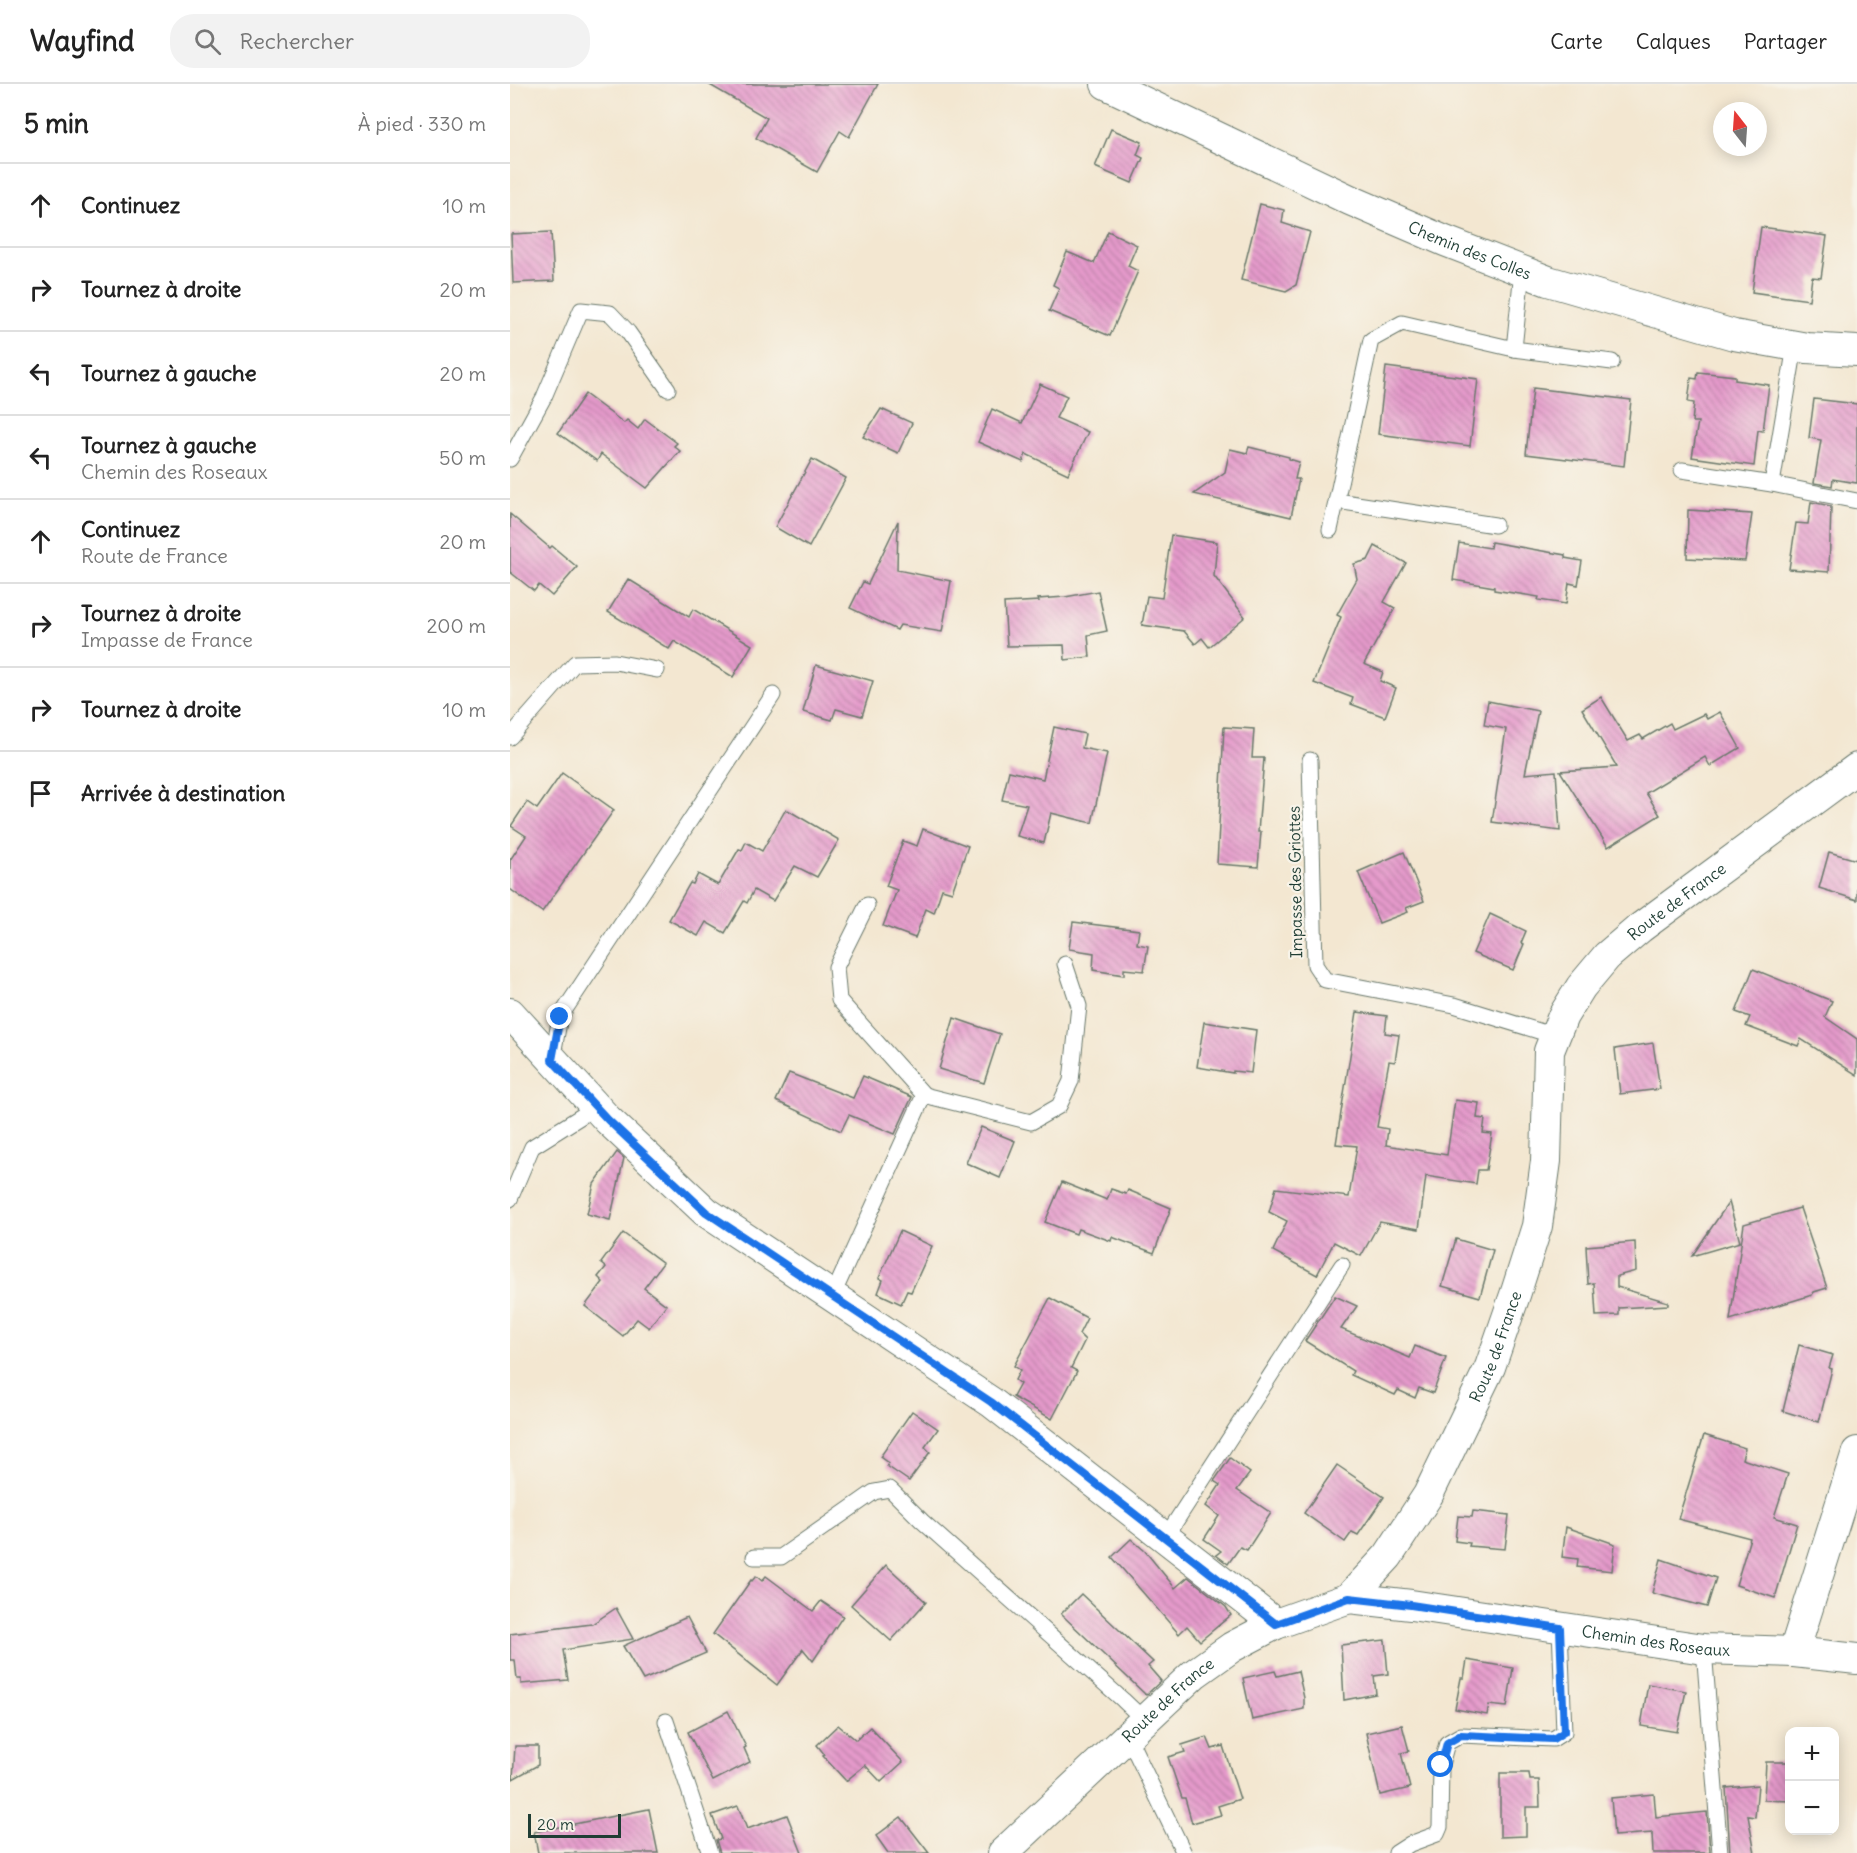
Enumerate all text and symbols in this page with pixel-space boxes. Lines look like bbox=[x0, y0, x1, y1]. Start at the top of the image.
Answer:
search box bbox=[170, 14, 590, 68]
text: Wayfind bbox=[30, 23, 134, 59]
icon: search bbox=[191, 25, 224, 58]
text: Rechercher bbox=[239, 27, 354, 55]
text: Carte bbox=[1550, 28, 1603, 55]
text: Calques bbox=[1636, 28, 1711, 55]
text: Partager bbox=[1744, 28, 1827, 55]
north arrow bbox=[1713, 102, 1767, 156]
text: 5 min bbox=[24, 107, 89, 140]
text: À pied · 330 m bbox=[358, 111, 486, 136]
icon: ahead bbox=[24, 189, 57, 222]
text: Continuez bbox=[81, 191, 180, 219]
text: 10 m bbox=[443, 193, 486, 218]
street label: Chemin des Colles bbox=[1405, 216, 1534, 284]
icon: right bbox=[24, 273, 57, 306]
text: Tournez à droite bbox=[81, 275, 241, 303]
text: 20 m bbox=[440, 277, 486, 302]
icon: left bbox=[24, 357, 57, 390]
text: Tournez à gauche bbox=[81, 359, 257, 387]
text: 20 m bbox=[440, 361, 486, 386]
text: Tournez à gauche bbox=[81, 431, 257, 459]
icon: left bbox=[24, 441, 57, 474]
text: 50 m bbox=[439, 445, 486, 470]
text: Chemin des Roseaux bbox=[81, 459, 268, 484]
text: Continuez bbox=[81, 515, 180, 543]
icon: ahead bbox=[24, 525, 57, 558]
text: 20 m bbox=[440, 529, 486, 554]
text: Route de France bbox=[81, 543, 228, 568]
text: Tournez à droite bbox=[81, 599, 241, 627]
icon: right bbox=[24, 609, 57, 642]
text: 200 m bbox=[426, 613, 486, 638]
text: Impasse de France bbox=[81, 627, 253, 652]
icon: right bbox=[24, 693, 57, 726]
text: Tournez à droite bbox=[81, 695, 241, 723]
text: 10 m bbox=[443, 697, 486, 722]
icon: arrive bbox=[24, 777, 57, 810]
text: Arrivée à destination bbox=[81, 779, 285, 807]
street label: Impasse des Griottes bbox=[1284, 806, 1306, 958]
street label: Route de France bbox=[1623, 858, 1730, 944]
route end bbox=[546, 1003, 572, 1029]
street label: Route de France bbox=[1465, 1288, 1526, 1405]
street label: Chemin des Roseaux bbox=[1580, 1621, 1730, 1660]
street label: Route de France bbox=[1117, 1653, 1218, 1747]
map controls bbox=[1785, 1727, 1839, 1835]
button: + bbox=[1785, 1727, 1839, 1781]
route start bbox=[1427, 1751, 1453, 1777]
button: − bbox=[1785, 1781, 1839, 1835]
scale bar bbox=[528, 1811, 621, 1838]
text: 20 m bbox=[537, 1814, 574, 1834]

